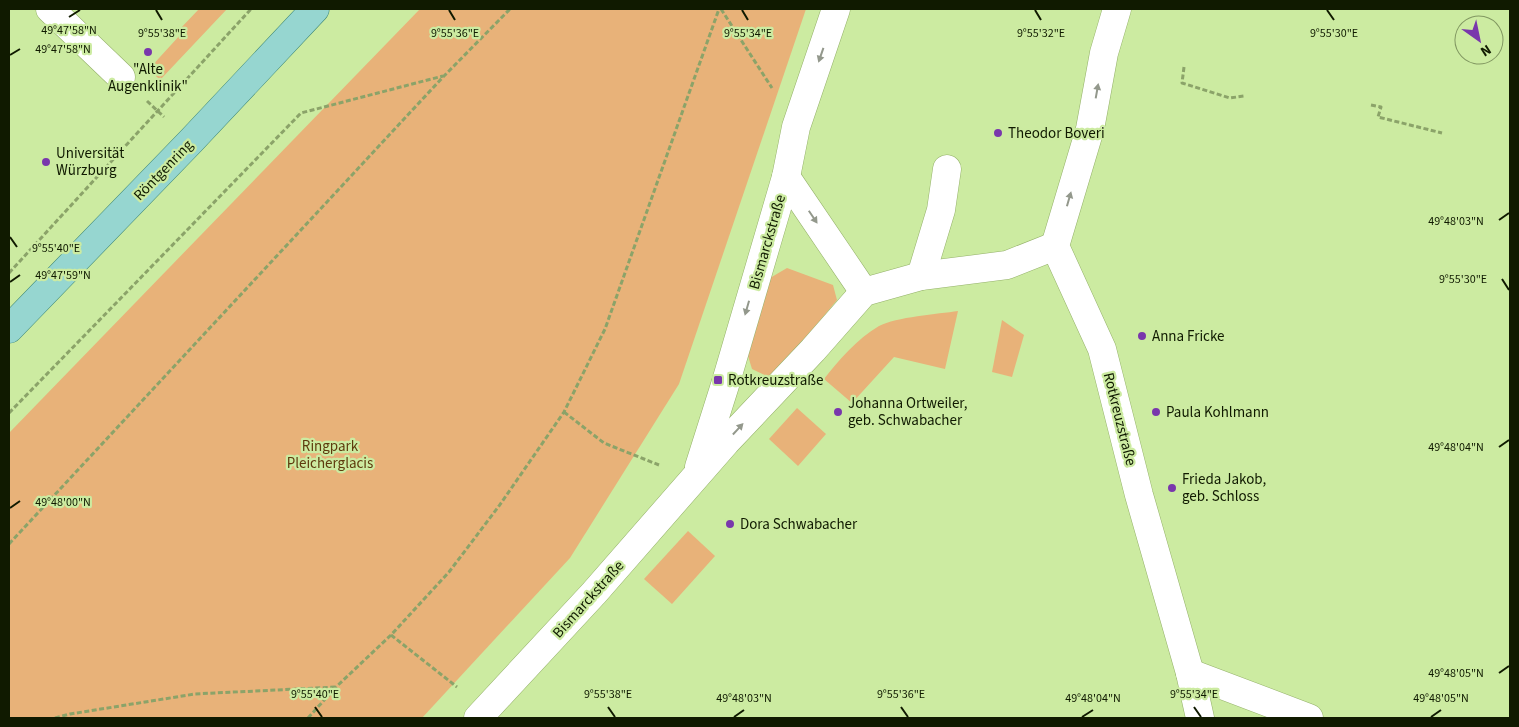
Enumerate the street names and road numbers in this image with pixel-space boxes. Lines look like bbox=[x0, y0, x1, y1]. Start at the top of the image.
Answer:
street label: Röntgenring bbox=[129, 135, 198, 205]
street label: Bismarckstraße bbox=[744, 192, 791, 292]
street label: Rotkreuzstraße bbox=[1098, 370, 1141, 468]
street label: Bismarckstraße bbox=[548, 556, 629, 643]

